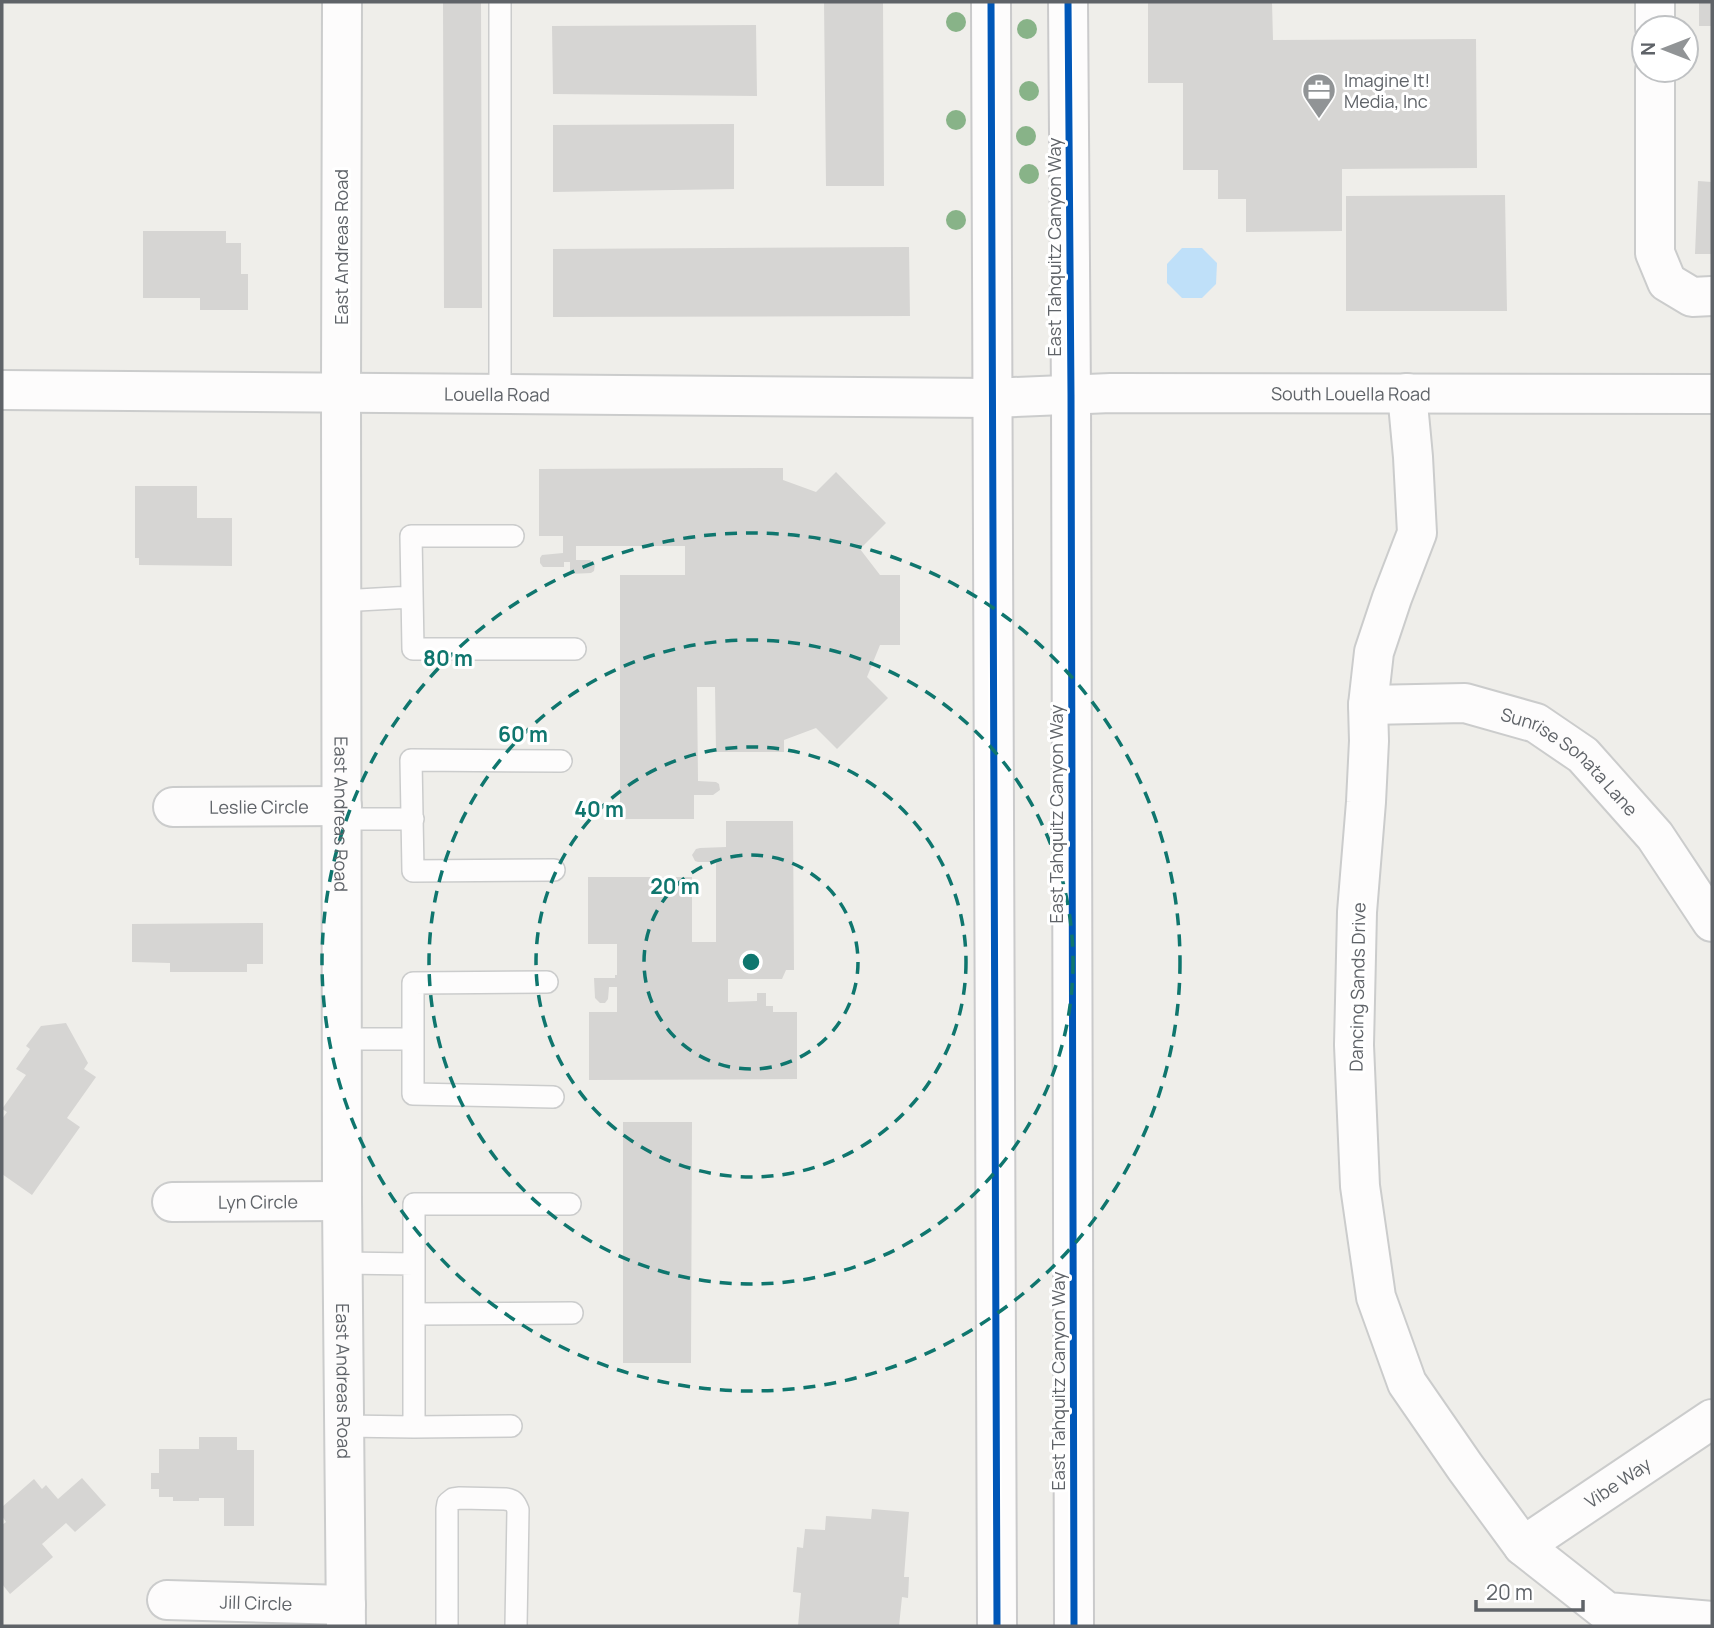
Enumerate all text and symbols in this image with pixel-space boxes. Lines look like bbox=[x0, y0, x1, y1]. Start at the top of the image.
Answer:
north arrow bbox=[1630, 14, 1700, 84]
text: N bbox=[1635, 42, 1661, 56]
place label: Imagine It! Media, Inc bbox=[1344, 68, 1430, 113]
office icon: Imagine It! Media, Inc bbox=[1300, 71, 1338, 120]
street label: East Tahquitz Canyon Way bbox=[1042, 137, 1066, 356]
street label: East Andreas Road bbox=[329, 169, 353, 325]
street label: South Louella Road bbox=[1271, 381, 1431, 406]
street label: Louella Road bbox=[444, 382, 550, 406]
text: 80 m bbox=[423, 644, 473, 672]
street label: Sunrise Sonata Lane bbox=[1498, 702, 1644, 821]
street label: East Tahquitz Canyon Way bbox=[1044, 704, 1068, 923]
text: 60 m bbox=[498, 720, 548, 748]
street label: East Andreas Road bbox=[329, 736, 354, 892]
street label: Leslie Circle bbox=[209, 794, 309, 819]
text: 40 m bbox=[574, 795, 624, 823]
text: 20 m bbox=[650, 872, 700, 900]
street label: Dancing Sands Drive bbox=[1344, 902, 1370, 1072]
centre of rings bbox=[739, 950, 763, 974]
street label: Lyn Circle bbox=[218, 1189, 298, 1214]
street label: East Tahquitz Canyon Way bbox=[1046, 1271, 1070, 1490]
street label: East Andreas Road bbox=[331, 1303, 356, 1459]
street label: Vibe Way bbox=[1580, 1451, 1656, 1513]
scale bar bbox=[1476, 1568, 1583, 1612]
text: 20 m bbox=[1486, 1578, 1533, 1606]
street label: Jill Circle bbox=[219, 1589, 292, 1615]

